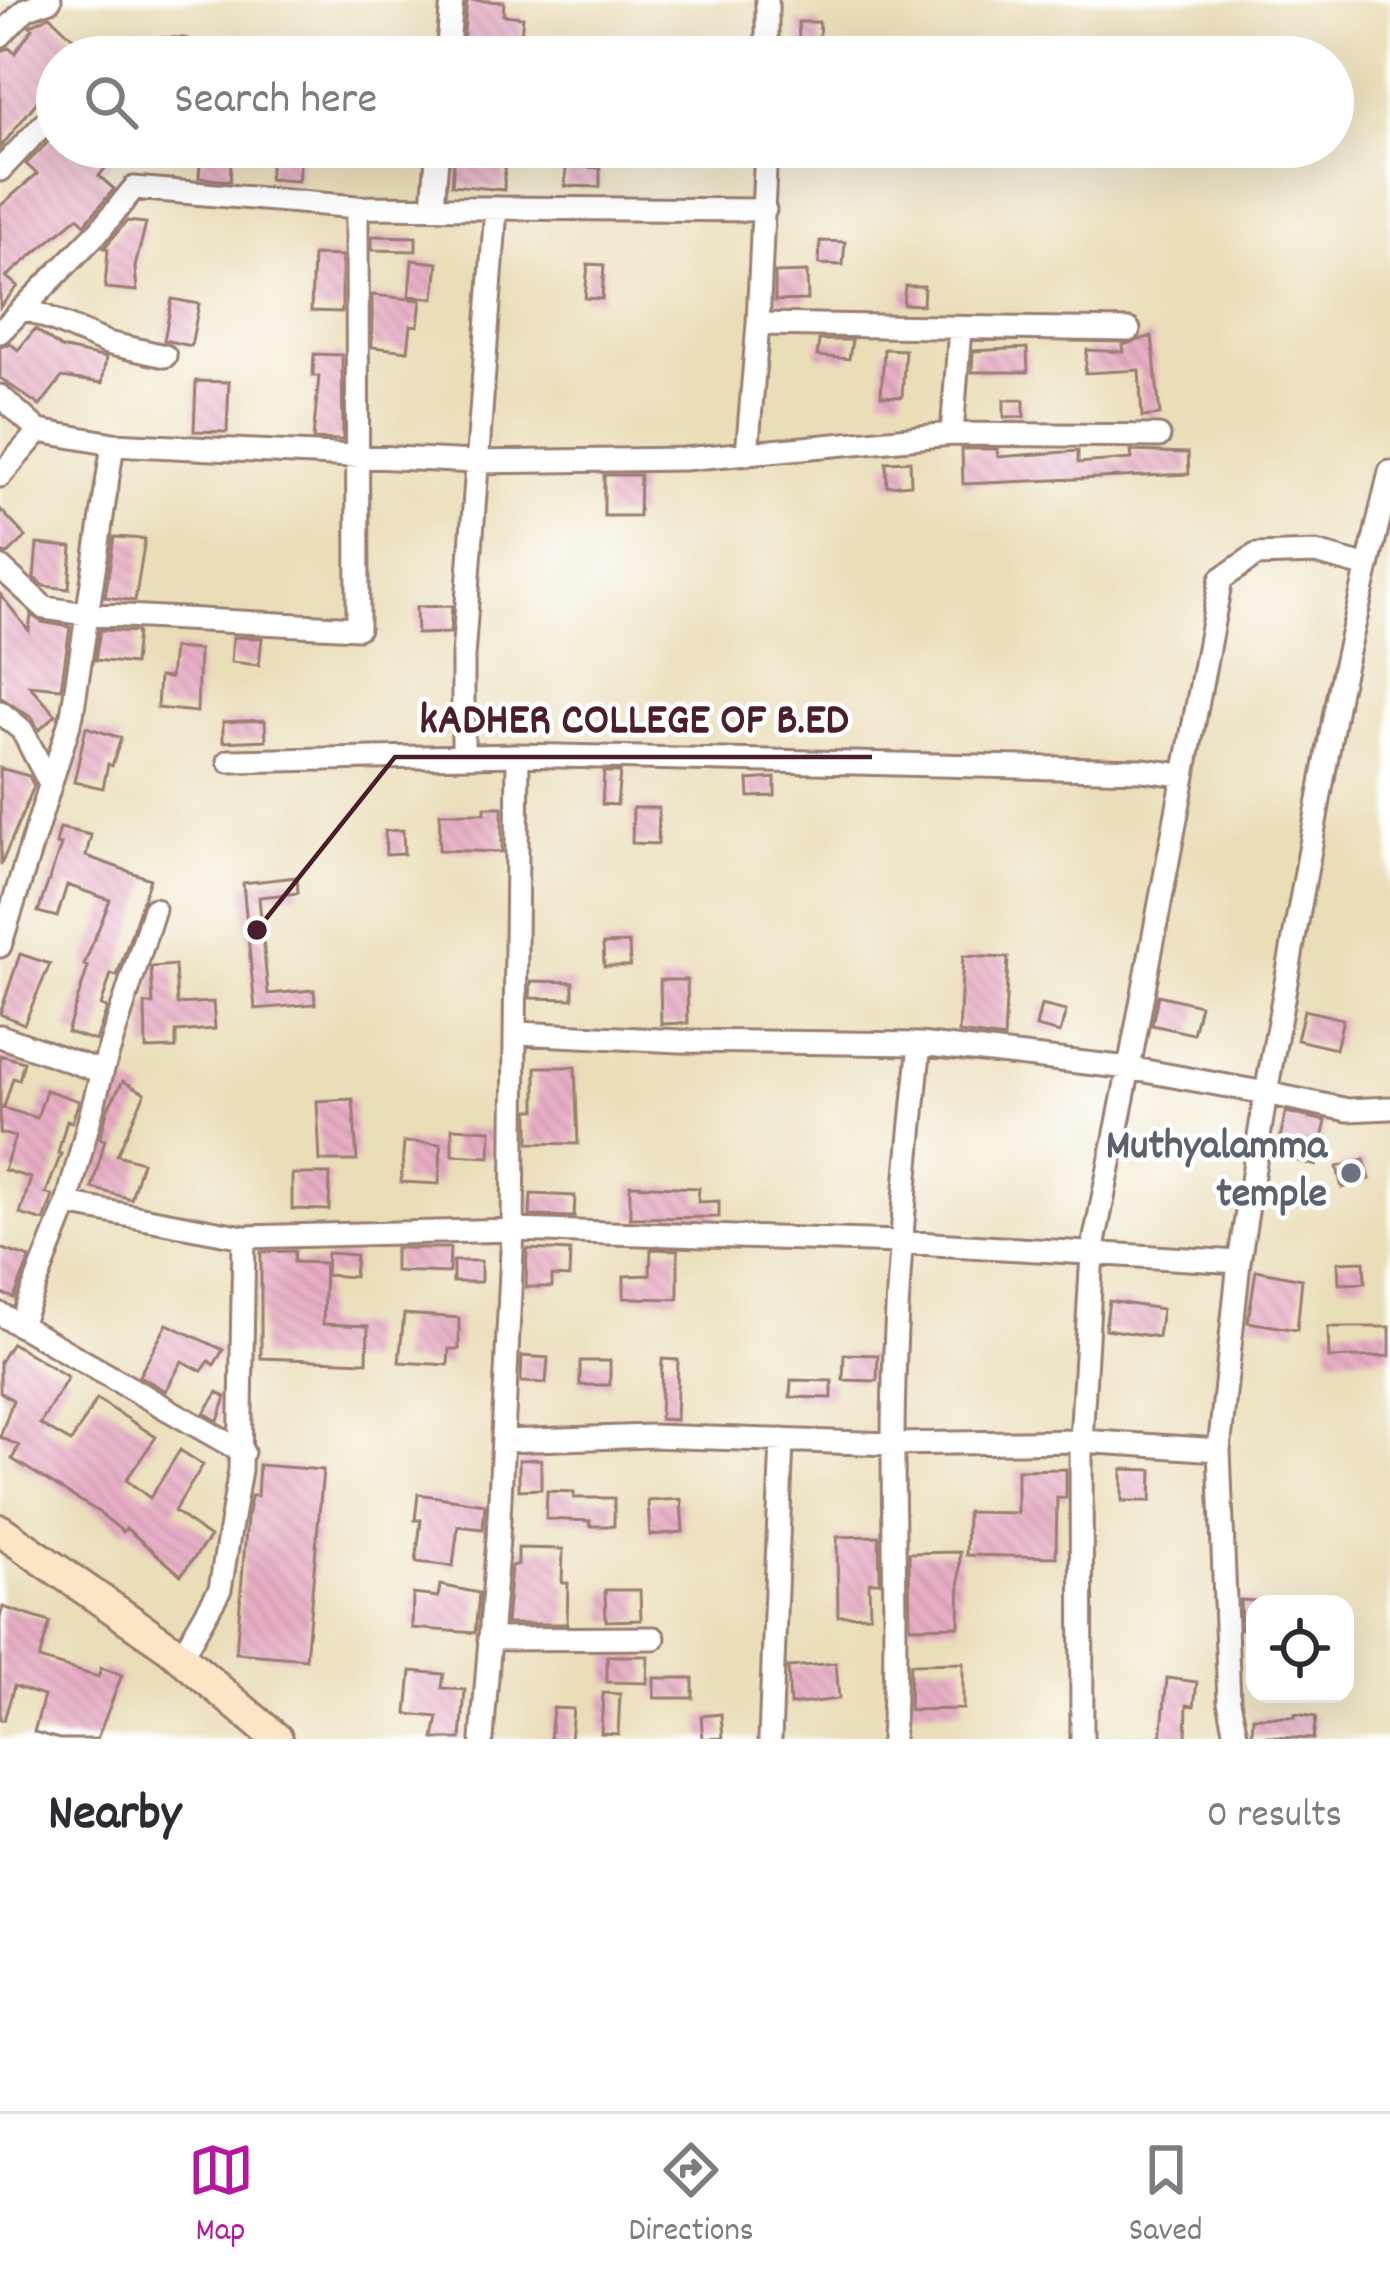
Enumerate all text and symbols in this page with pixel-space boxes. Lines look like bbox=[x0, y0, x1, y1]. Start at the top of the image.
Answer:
search box bbox=[36, 36, 1354, 168]
icon: search bbox=[78, 69, 144, 135]
text: Search here bbox=[174, 70, 377, 134]
callout: kADHER COLLEGE OF B.ED bbox=[395, 676, 872, 757]
text: kADHER COLLEGE OF B.ED bbox=[419, 691, 849, 755]
place label: Muthyalamma temple bbox=[1106, 1119, 1328, 1227]
marker: Muthyalamma temple bbox=[1338, 1160, 1364, 1186]
map controls bbox=[1246, 1595, 1354, 1703]
button: locate bbox=[1246, 1595, 1354, 1703]
text: Nearby bbox=[48, 1781, 181, 1853]
text: 0 results bbox=[1207, 1790, 1342, 1845]
tab: Map bbox=[188, 2137, 254, 2256]
tab: Directions bbox=[629, 2137, 754, 2256]
tab: Saved bbox=[1129, 2137, 1202, 2256]

